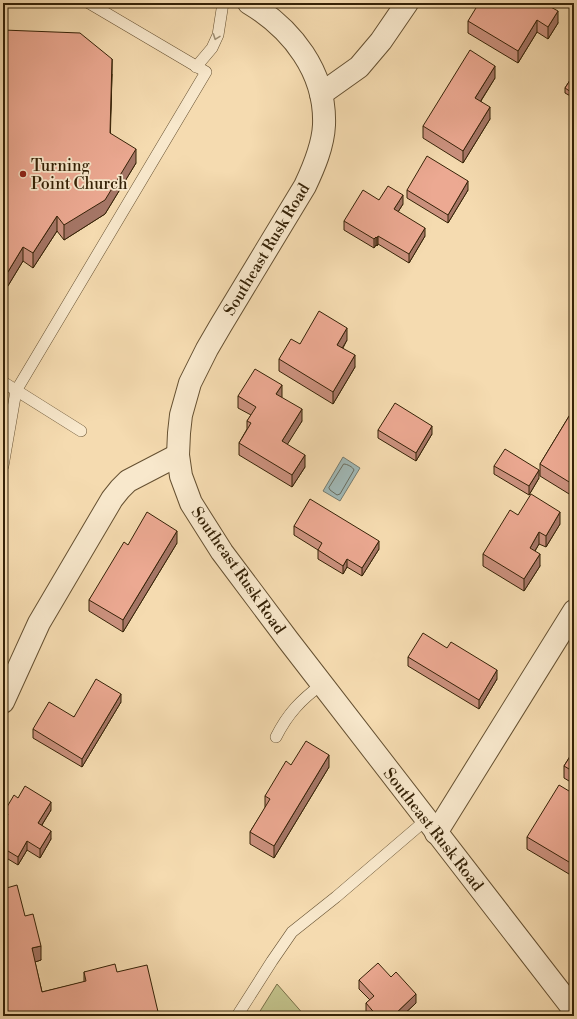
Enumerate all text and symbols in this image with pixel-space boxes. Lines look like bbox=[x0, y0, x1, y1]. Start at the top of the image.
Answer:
one-way arrow bbox=[212, 34, 220, 41]
place label: Turning Point Church bbox=[31, 156, 128, 194]
marker: Turning Point Church bbox=[18, 169, 28, 179]
street label: Southeast Rusk Road bbox=[219, 180, 314, 319]
street label: Southeast Rusk Road bbox=[187, 503, 290, 638]
street label: Southeast Rusk Road bbox=[379, 764, 488, 895]

